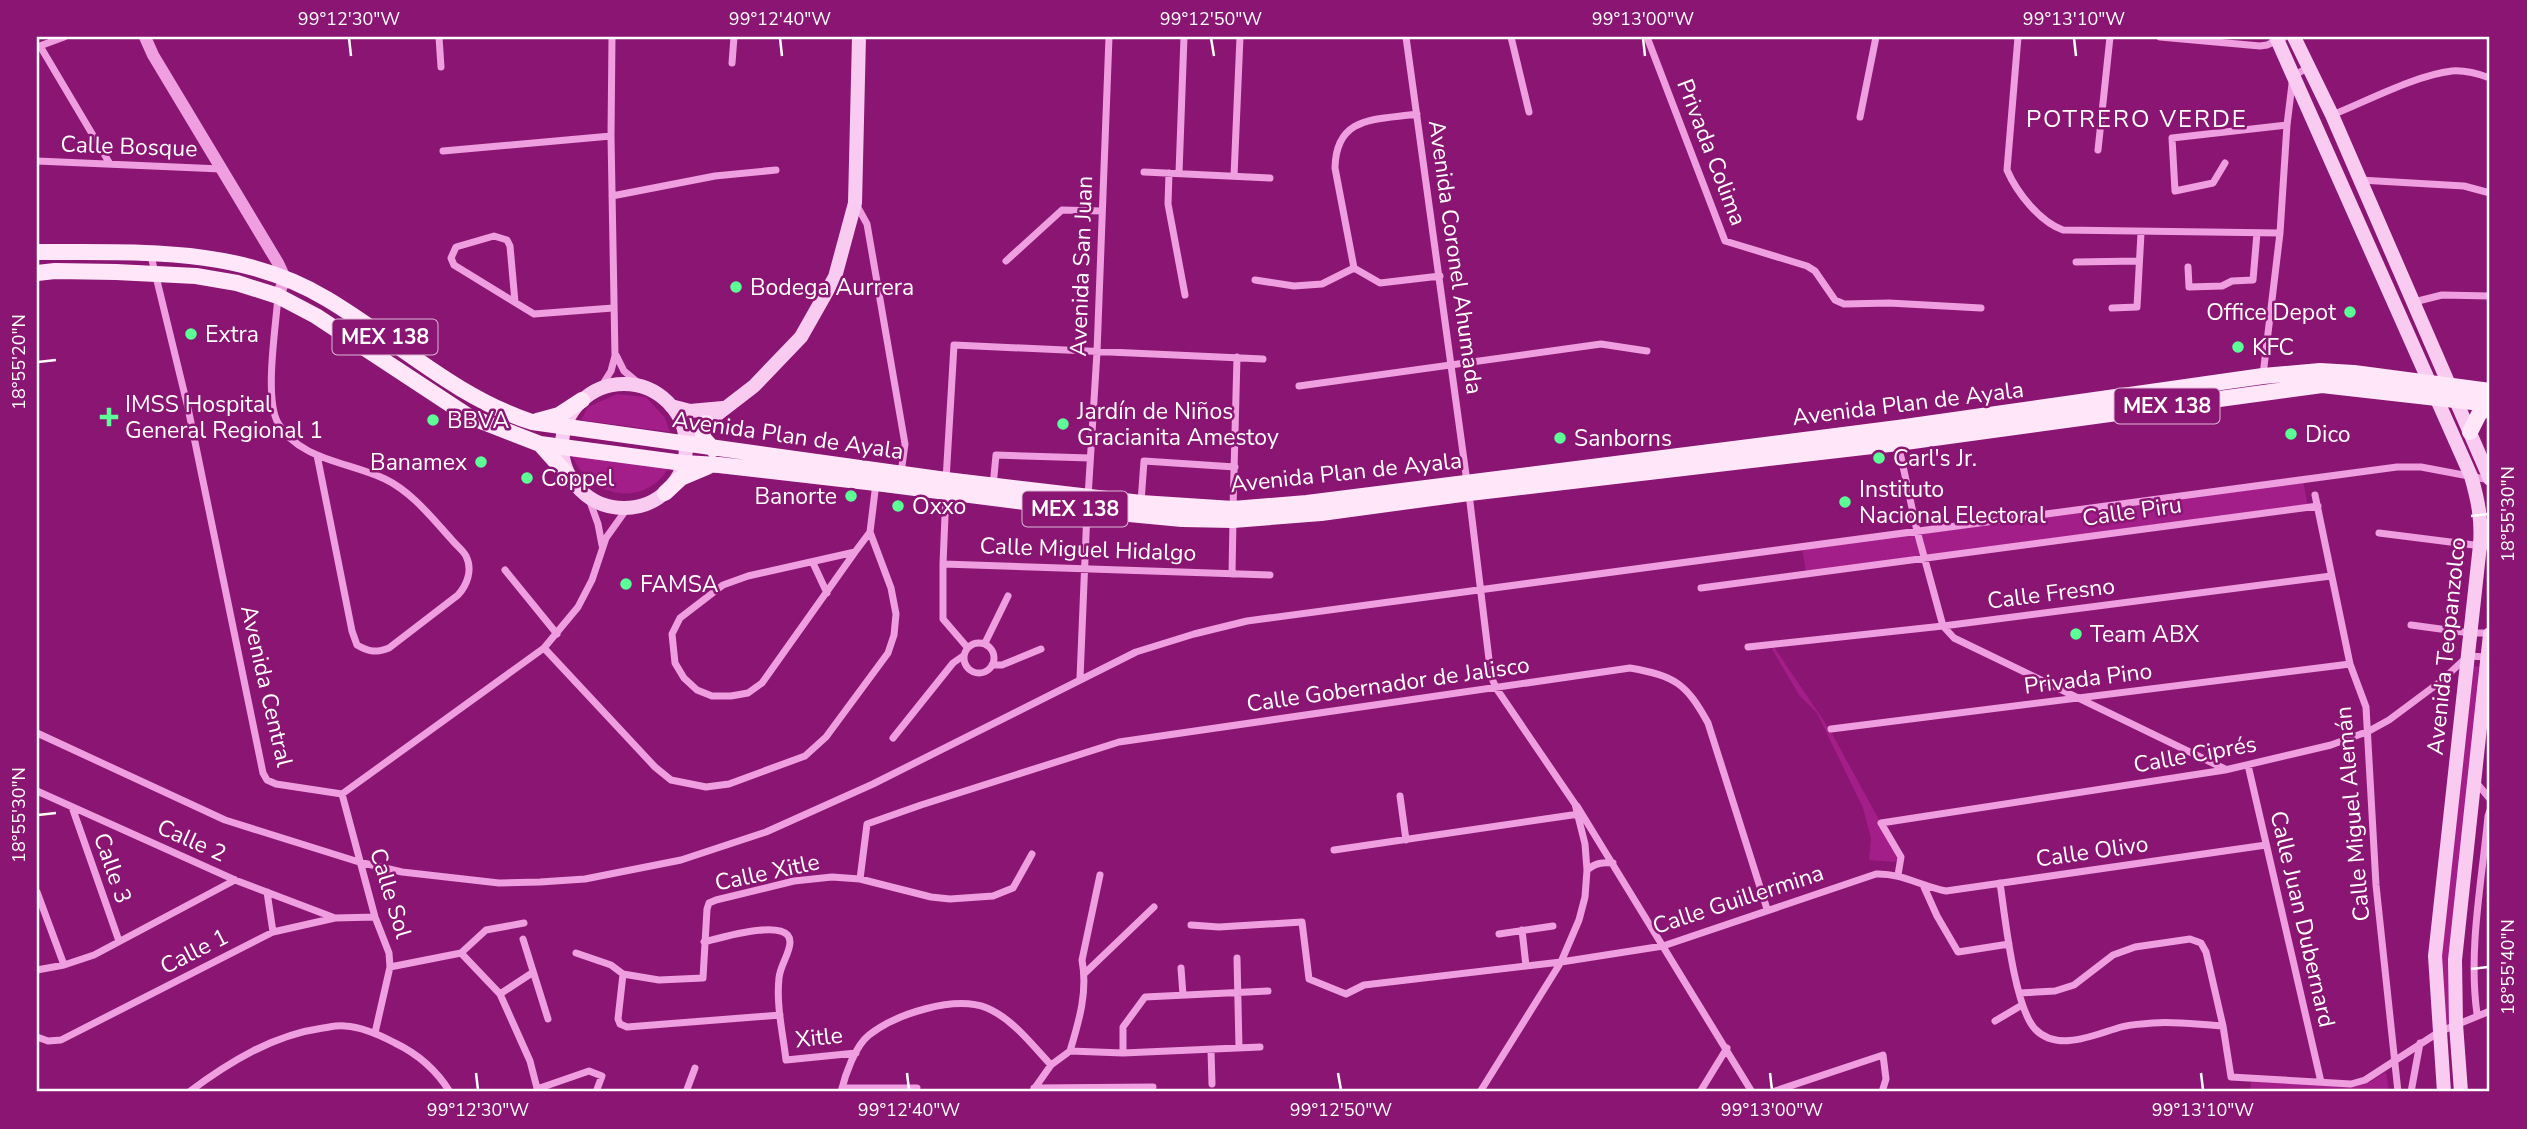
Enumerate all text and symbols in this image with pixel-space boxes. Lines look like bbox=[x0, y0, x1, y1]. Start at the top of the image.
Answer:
text: 99°12'30"W bbox=[298, 7, 400, 31]
text: 99°12'40"W bbox=[729, 7, 831, 31]
text: 99°12'50"W bbox=[1160, 7, 1262, 31]
text: 99°13'00"W bbox=[1592, 7, 1694, 31]
text: 99°13'10"W bbox=[2023, 7, 2125, 31]
street label: Privada Colima bbox=[1669, 74, 1754, 230]
district label: POTRERO VERDE bbox=[2026, 103, 2248, 135]
street label: Avenida Coronel Ahumada bbox=[1421, 118, 1490, 396]
street label: Calle Bosque bbox=[60, 129, 198, 164]
street label: Avenida San Juan bbox=[1063, 175, 1100, 357]
place label: Bodega Aurrera bbox=[750, 272, 914, 303]
marker: Bodega Aurrera bbox=[728, 279, 744, 295]
place label: Office Depot bbox=[2206, 297, 2337, 328]
marker: Office Depot bbox=[2342, 304, 2358, 320]
text: 18°55'20"N bbox=[7, 314, 31, 410]
place label: Extra bbox=[205, 319, 259, 350]
road number: MEX 138 bbox=[332, 320, 438, 354]
marker: Extra bbox=[183, 326, 199, 342]
place label: KFC bbox=[2252, 332, 2294, 363]
marker: KFC bbox=[2230, 339, 2246, 355]
street label: Avenida Plan de Ayala bbox=[1791, 374, 2026, 433]
road number: MEX 138 bbox=[2114, 388, 2220, 424]
place label: IMSS Hospital General Regional 1 bbox=[125, 389, 323, 446]
place label: Jardín de Niños Gracianita Amestoy bbox=[1076, 396, 1279, 453]
street label: Avenida Plan de Ayala bbox=[670, 404, 905, 467]
place label: BBVA bbox=[447, 405, 509, 436]
marker: IMSS Hospital General Regional 1 bbox=[99, 407, 119, 427]
marker: BBVA bbox=[425, 412, 441, 428]
marker: Jardín de Niños Gracianita Amestoy bbox=[1055, 416, 1071, 432]
place label: Dico bbox=[2305, 419, 2351, 450]
place label: Sanborns bbox=[1574, 423, 1672, 454]
marker: Dico bbox=[2283, 426, 2299, 442]
marker: Sanborns bbox=[1552, 430, 1568, 446]
place label: Carl's Jr. bbox=[1893, 443, 1977, 474]
street label: Avenida Plan de Ayala bbox=[1229, 445, 1464, 500]
place label: Banamex bbox=[370, 447, 467, 478]
marker: Carl's Jr. bbox=[1871, 450, 1887, 466]
marker: Banamex bbox=[473, 454, 489, 470]
place label: Coppel bbox=[541, 463, 615, 494]
text: 18°55'30"N bbox=[2496, 466, 2520, 562]
marker: Coppel bbox=[519, 470, 535, 486]
place label: Instituto Nacional Electoral bbox=[1859, 474, 2046, 531]
place label: Banorte bbox=[754, 481, 837, 512]
marker: Banorte bbox=[843, 488, 859, 504]
street label: Calle Piru bbox=[2080, 489, 2184, 534]
place label: Oxxo bbox=[912, 491, 966, 522]
road number: MEX 138 bbox=[1023, 491, 1128, 526]
marker: Instituto Nacional Electoral bbox=[1837, 494, 1853, 510]
marker: Oxxo bbox=[890, 498, 906, 514]
street label: Calle Miguel Hidalgo bbox=[979, 530, 1197, 569]
street label: Avenida Teopanzolco bbox=[2420, 536, 2473, 757]
place label: FAMSA bbox=[640, 569, 719, 600]
street label: Calle Fresno bbox=[1985, 570, 2117, 617]
marker: FAMSA bbox=[618, 576, 634, 592]
street label: Avenida Central bbox=[233, 602, 300, 770]
place label: Team ABX bbox=[2090, 619, 2199, 650]
marker: Team ABX bbox=[2068, 626, 2084, 642]
street label: Calle Gobernador de Jalisco bbox=[1245, 649, 1532, 720]
street label: Privada Pino bbox=[2022, 655, 2154, 702]
street label: Calle Miguel Alemán bbox=[2328, 705, 2377, 923]
street label: Calle Ciprés bbox=[2131, 728, 2259, 781]
text: 18°55'30"N bbox=[7, 767, 31, 863]
street label: Calle Juan Dubernard bbox=[2263, 808, 2342, 1030]
street label: Calle 2 bbox=[152, 812, 231, 869]
street label: Calle Olivo bbox=[2034, 828, 2150, 875]
street label: Calle 3 bbox=[86, 829, 139, 908]
street label: Calle Sol bbox=[362, 844, 419, 942]
street label: Calle Xitle bbox=[712, 846, 822, 899]
street label: Calle Guillermina bbox=[1649, 857, 1828, 942]
text: 18°55'40"N bbox=[2496, 919, 2520, 1015]
street label: Calle 1 bbox=[155, 921, 234, 982]
street label: Xitle bbox=[794, 1020, 844, 1055]
text: 99°12'30"W bbox=[427, 1098, 529, 1122]
text: 99°12'40"W bbox=[858, 1098, 960, 1122]
text: 99°12'50"W bbox=[1290, 1098, 1392, 1122]
text: 99°13'00"W bbox=[1721, 1098, 1823, 1122]
text: 99°13'10"W bbox=[2152, 1098, 2254, 1122]

